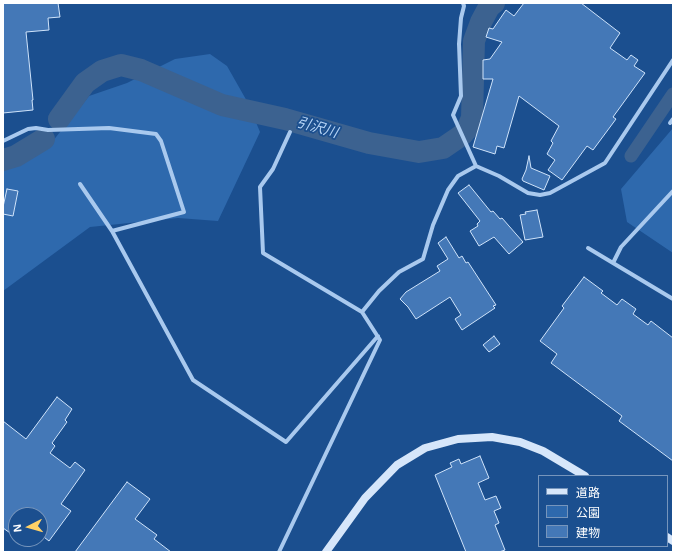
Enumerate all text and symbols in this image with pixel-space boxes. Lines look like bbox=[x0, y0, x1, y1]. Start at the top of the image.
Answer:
water label: 引沢川 bbox=[294, 114, 340, 142]
legend bbox=[538, 475, 668, 547]
text: 道路 bbox=[576, 486, 600, 500]
text: 公園 bbox=[576, 506, 600, 520]
north arrow bbox=[8, 507, 48, 547]
text: N bbox=[11, 524, 23, 533]
text: 建物 bbox=[576, 526, 600, 540]

